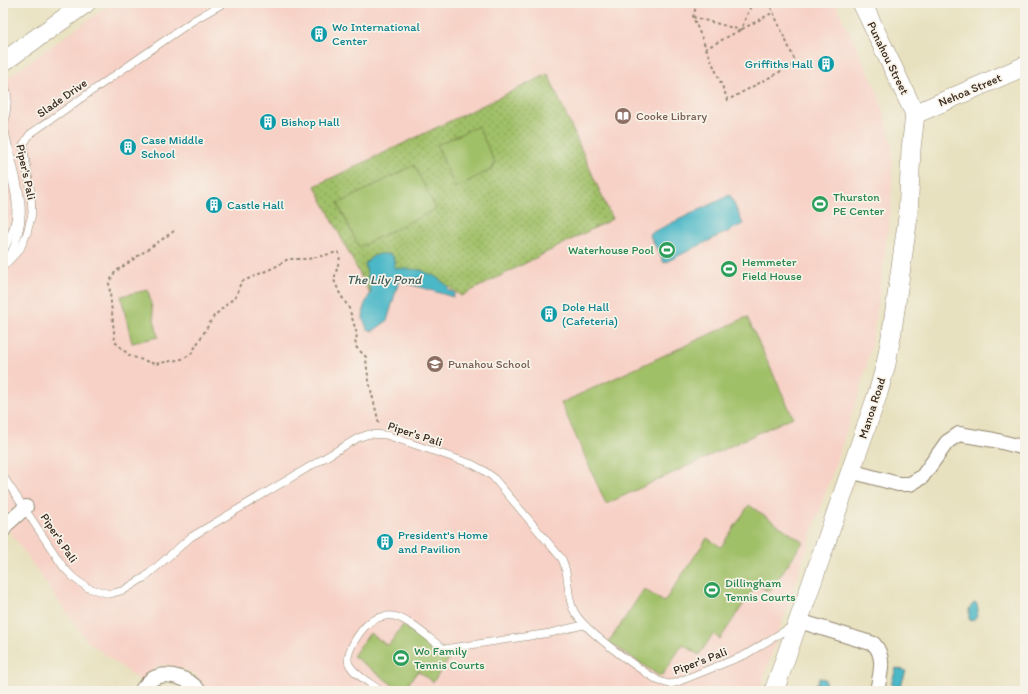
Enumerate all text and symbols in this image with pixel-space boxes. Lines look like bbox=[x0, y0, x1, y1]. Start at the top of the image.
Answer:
street label: Punahou Street bbox=[864, 19, 912, 97]
place label: Wo International Center bbox=[332, 20, 421, 48]
building icon: Wo International Center bbox=[309, 24, 329, 44]
building icon: Griffiths Hall bbox=[816, 54, 836, 74]
place label: Griffiths Hall bbox=[745, 57, 814, 71]
street label: Nehoa Street bbox=[936, 70, 1004, 110]
street label: Slade Drive bbox=[34, 76, 90, 120]
library icon: Cooke Library bbox=[613, 106, 633, 126]
place label: Cooke Library bbox=[636, 109, 707, 123]
building icon: Bishop Hall bbox=[258, 112, 278, 132]
place label: Bishop Hall bbox=[281, 115, 340, 129]
place label: Case Middle School bbox=[141, 133, 204, 161]
building icon: Case Middle School bbox=[118, 137, 138, 157]
street label: Piper's Pali bbox=[13, 143, 39, 201]
place label: Thurston PE Center bbox=[833, 190, 885, 218]
sports icon: Thurston PE Center bbox=[810, 194, 830, 214]
building icon: Castle Hall bbox=[204, 195, 224, 215]
place label: Castle Hall bbox=[227, 198, 285, 212]
sports icon: Waterhouse Pool bbox=[657, 240, 677, 260]
place label: Waterhouse Pool bbox=[568, 243, 655, 257]
place label: Hemmeter Field House bbox=[742, 255, 802, 283]
sports icon: Hemmeter Field House bbox=[719, 259, 739, 279]
water label: The Lily Pond bbox=[347, 272, 423, 287]
place label: Dole Hall (Cafeteria) bbox=[562, 300, 618, 328]
building icon: Dole Hall (Cafeteria) bbox=[539, 304, 559, 324]
school or university icon: Punahou School bbox=[425, 354, 445, 374]
place label: Punahou School bbox=[448, 357, 531, 371]
street label: Manoa Road bbox=[856, 375, 889, 440]
street label: Piper's Pali bbox=[386, 419, 444, 449]
street label: Piper's Pali bbox=[37, 511, 81, 565]
place label: President's Home and Pavilion bbox=[398, 528, 488, 556]
building icon: President's Home and Pavilion bbox=[375, 532, 395, 552]
place label: Dillingham Tennis Courts bbox=[725, 576, 796, 604]
sports icon: Dillingham Tennis Courts bbox=[702, 580, 722, 600]
place label: Wo Family Tennis Courts bbox=[414, 644, 485, 672]
street label: Piper's Pali bbox=[671, 644, 729, 678]
sports icon: Wo Family Tennis Courts bbox=[391, 648, 411, 668]

